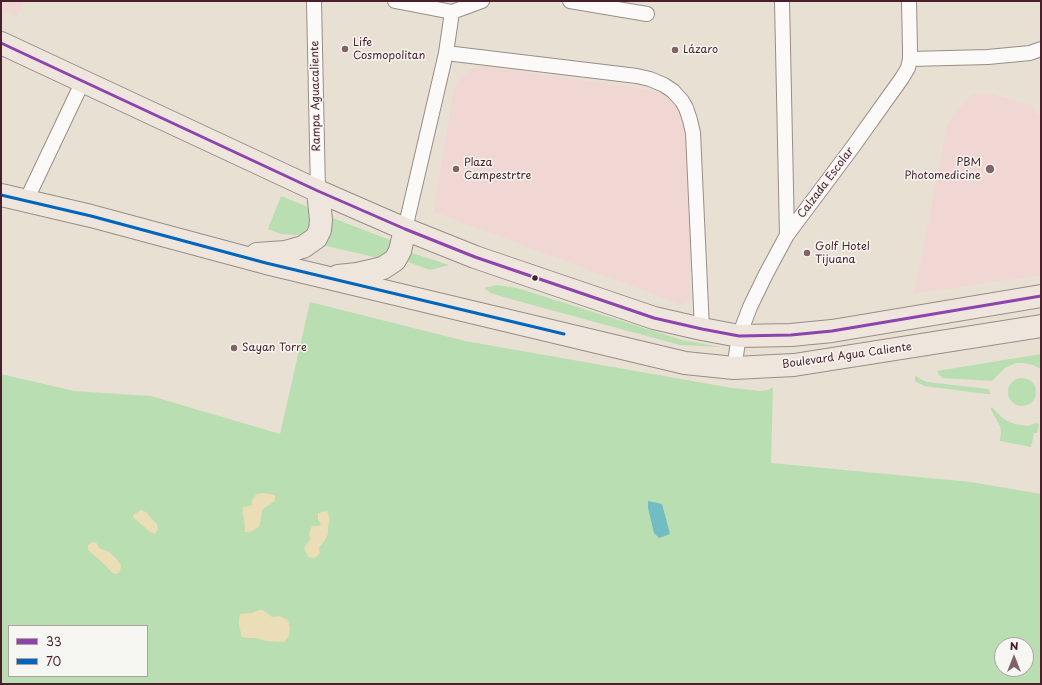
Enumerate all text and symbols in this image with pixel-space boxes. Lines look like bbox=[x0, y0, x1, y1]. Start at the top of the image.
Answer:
place label: Life Cosmopolitan bbox=[353, 36, 425, 62]
street label: Rampa Aguacaliente bbox=[308, 40, 324, 152]
place label: Lázaro bbox=[683, 43, 718, 57]
marker: Life Cosmopolitan bbox=[340, 44, 350, 54]
marker: Lázaro bbox=[670, 45, 680, 55]
street label: Calzada Escolar bbox=[795, 145, 857, 221]
place label: Plaza Campestrtre bbox=[464, 156, 531, 182]
place label: PBM Photomedicine bbox=[904, 156, 981, 182]
marker: PBM Photomedicine bbox=[984, 163, 996, 175]
marker: Plaza Campestrtre bbox=[451, 164, 461, 174]
place label: Golf Hotel Tijuana bbox=[815, 240, 870, 266]
marker: Golf Hotel Tijuana bbox=[802, 248, 812, 258]
unlabelled marker bbox=[530, 273, 540, 283]
street label: Boulevard Agua Caliente bbox=[781, 340, 913, 372]
place label: Sayan Torre bbox=[242, 341, 307, 355]
marker: Sayan Torre bbox=[229, 343, 239, 353]
legend bbox=[8, 625, 148, 677]
text: 33 bbox=[46, 632, 62, 650]
north arrow bbox=[994, 637, 1034, 677]
text: N bbox=[1010, 637, 1018, 654]
text: 70 bbox=[46, 652, 61, 670]

